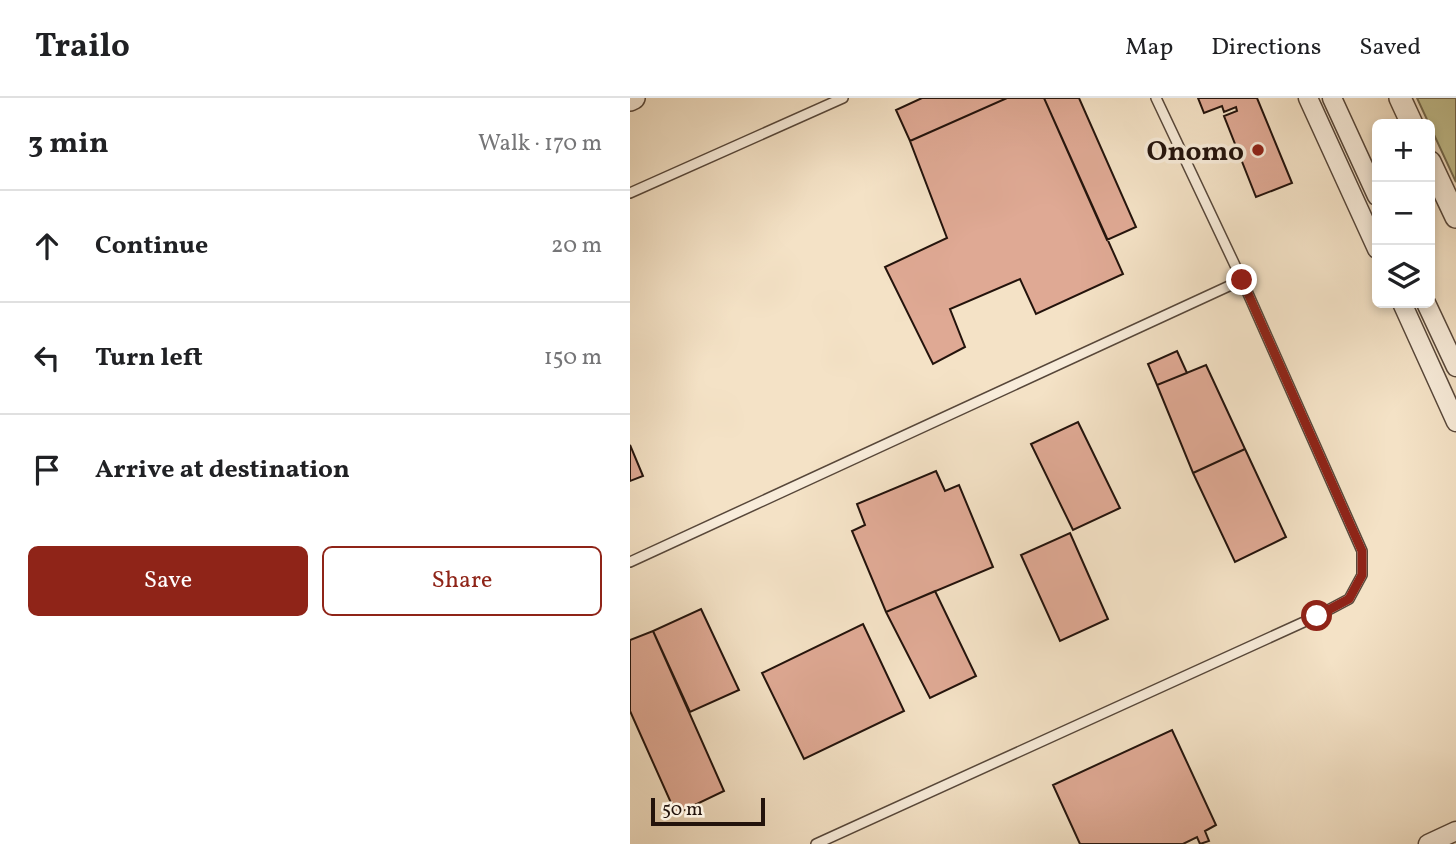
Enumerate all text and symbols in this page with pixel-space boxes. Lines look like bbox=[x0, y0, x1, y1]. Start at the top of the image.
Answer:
text: Trailo bbox=[35, 25, 130, 71]
text: Map bbox=[1125, 31, 1173, 65]
text: Directions bbox=[1211, 31, 1321, 65]
text: Saved bbox=[1359, 31, 1421, 65]
map controls bbox=[1372, 119, 1435, 308]
button: + bbox=[1372, 119, 1435, 182]
text: 3 min bbox=[28, 123, 109, 165]
text: Walk · 170 m bbox=[478, 128, 602, 160]
place label: Onomo bbox=[1147, 133, 1244, 172]
marker: Onomo bbox=[1250, 142, 1266, 158]
button: − bbox=[1372, 182, 1435, 245]
icon: ahead bbox=[28, 227, 66, 265]
text: Continue bbox=[95, 228, 208, 264]
text: 20 m bbox=[551, 230, 602, 262]
button: layers bbox=[1372, 245, 1435, 308]
route end bbox=[1226, 264, 1257, 295]
icon: left bbox=[28, 339, 66, 377]
text: Turn left bbox=[95, 340, 203, 376]
text: 150 m bbox=[544, 342, 602, 374]
icon: arrive bbox=[28, 451, 66, 489]
text: Arrive at destination bbox=[95, 452, 350, 488]
button: Save bbox=[28, 546, 308, 616]
button: Share bbox=[322, 546, 602, 616]
route start bbox=[1301, 600, 1332, 631]
scale bar bbox=[651, 795, 765, 827]
text: 50 m bbox=[662, 797, 703, 823]

